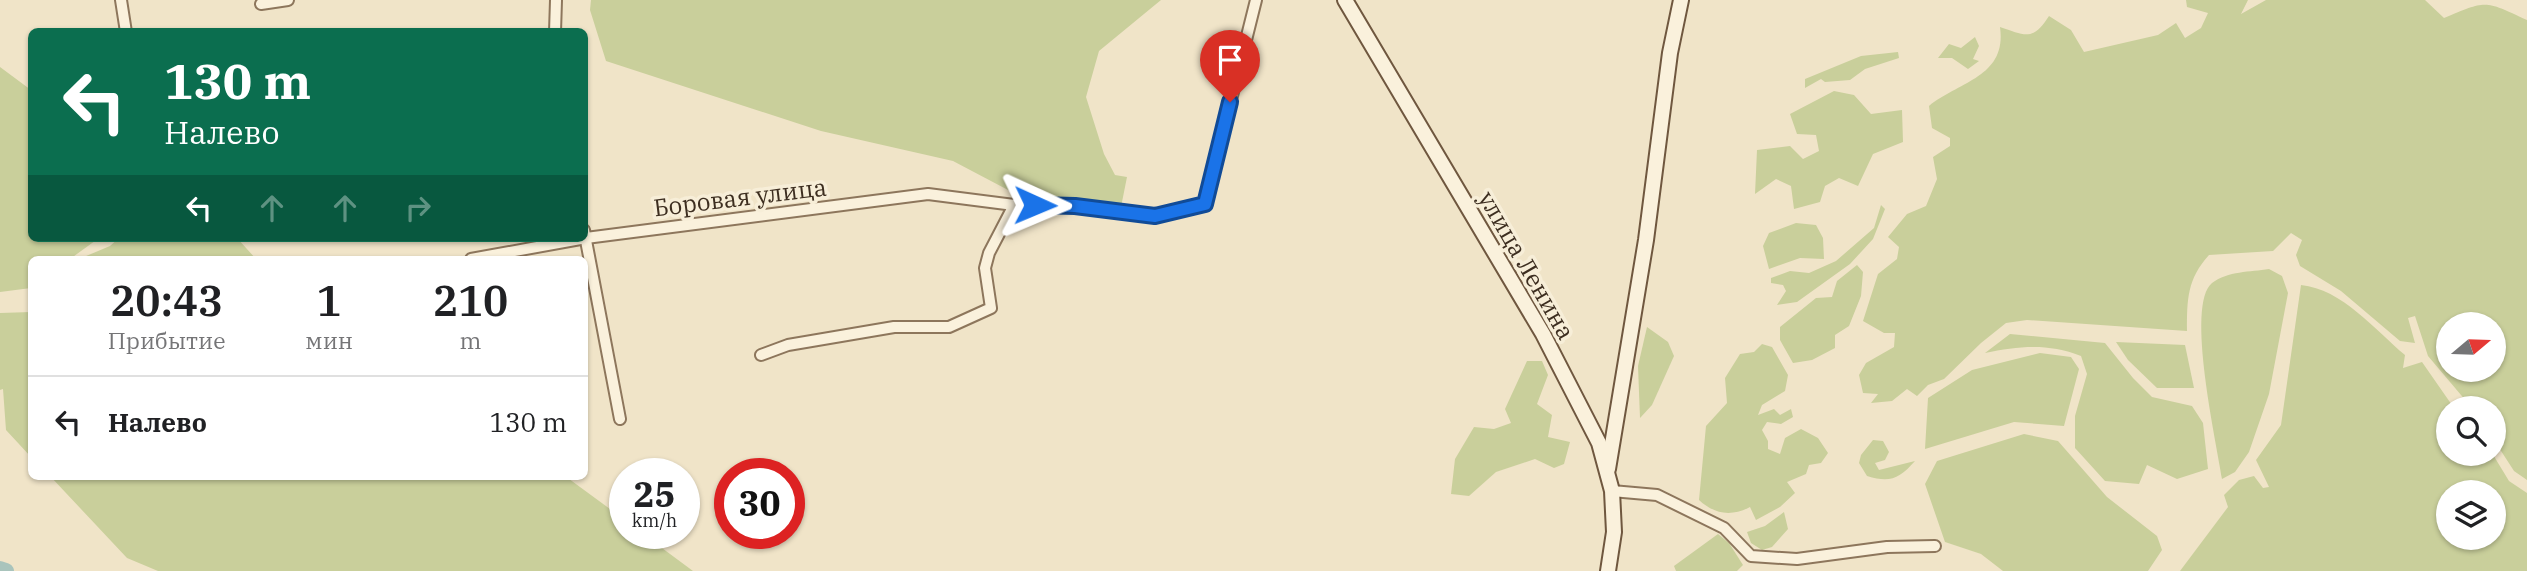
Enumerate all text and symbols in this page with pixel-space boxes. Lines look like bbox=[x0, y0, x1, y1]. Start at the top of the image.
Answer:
pin bbox=[1200, 30, 1260, 102]
icon: arrive bbox=[1211, 41, 1249, 79]
text: 130 m bbox=[164, 49, 311, 112]
icon: left bbox=[49, 56, 140, 147]
text: Налево bbox=[164, 111, 280, 153]
position arrow bbox=[998, 168, 1072, 242]
street label: Боровая улица bbox=[652, 171, 828, 223]
street label: улица Ленина bbox=[1472, 185, 1582, 345]
icon: left bbox=[180, 189, 218, 227]
icon: ahead bbox=[253, 189, 291, 227]
icon: ahead bbox=[326, 189, 364, 227]
icon: right bbox=[399, 189, 437, 227]
text: 20:43 bbox=[110, 273, 223, 328]
text: 1 bbox=[317, 273, 342, 328]
text: 210 bbox=[433, 273, 508, 328]
north arrow bbox=[2436, 312, 2506, 382]
map controls bbox=[2436, 312, 2506, 550]
text: Прибытие bbox=[108, 325, 226, 355]
text: мин bbox=[305, 325, 353, 355]
text: m bbox=[460, 325, 481, 355]
button: search bbox=[2436, 396, 2506, 466]
icon: left bbox=[49, 403, 87, 441]
text: Налево bbox=[108, 405, 207, 439]
text: 130 m bbox=[489, 405, 567, 439]
speed limit sign: 30 bbox=[714, 458, 805, 549]
text: 25 bbox=[633, 471, 676, 517]
button: layers bbox=[2436, 480, 2506, 550]
text: km/h bbox=[632, 509, 677, 532]

